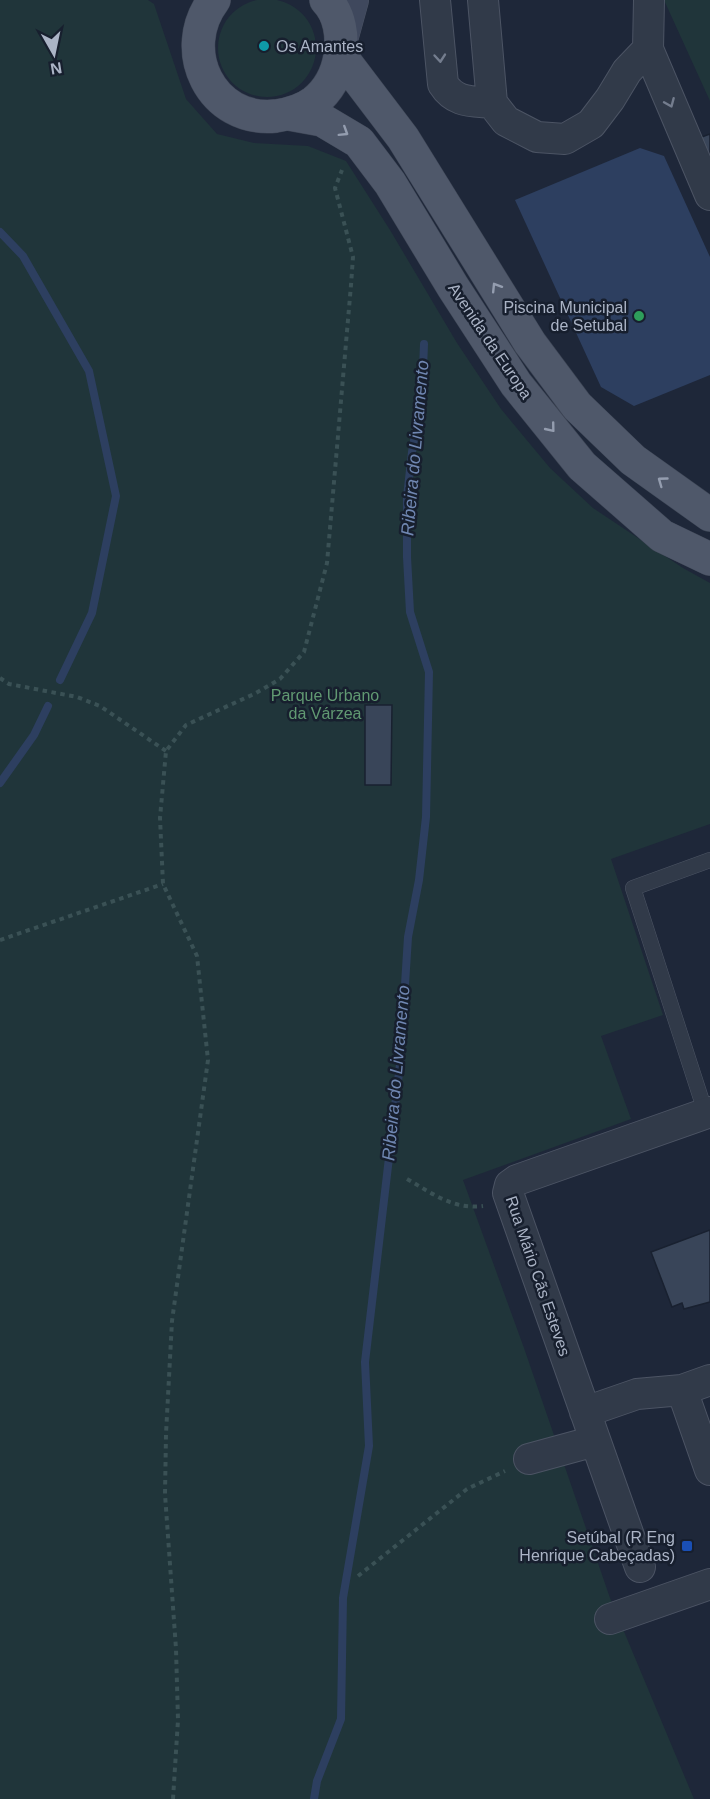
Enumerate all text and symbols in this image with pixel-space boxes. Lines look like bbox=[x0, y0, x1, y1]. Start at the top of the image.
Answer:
north arrow bbox=[24, 24, 84, 84]
place label: Os Amantes bbox=[276, 38, 363, 55]
marker: Os Amantes bbox=[257, 39, 271, 53]
one-way arrow bbox=[433, 54, 446, 63]
text: N bbox=[49, 59, 63, 78]
one-way arrow bbox=[663, 97, 675, 108]
one-way arrow bbox=[337, 125, 348, 136]
street label: Avenida da Europa bbox=[445, 280, 535, 402]
one-way arrow bbox=[491, 283, 503, 293]
place label: Piscina Municipal de Setubal bbox=[503, 299, 627, 334]
marker: Piscina Municipal de Setubal bbox=[632, 309, 646, 323]
water label: Ribeira do Livramento bbox=[397, 359, 433, 537]
one-way arrow bbox=[544, 421, 555, 432]
one-way arrow bbox=[658, 477, 669, 488]
park label: Parque Urbano da Várzea bbox=[271, 687, 379, 722]
water label: Ribeira do Livramento bbox=[378, 984, 414, 1162]
street label: Rua Mário Cãs Esteves bbox=[503, 1194, 573, 1358]
place label: Setúbal (R Eng Henrique Cabeçadas) bbox=[519, 1529, 675, 1564]
marker: Setúbal (R Eng Henrique Cabeçadas) bbox=[680, 1539, 694, 1553]

